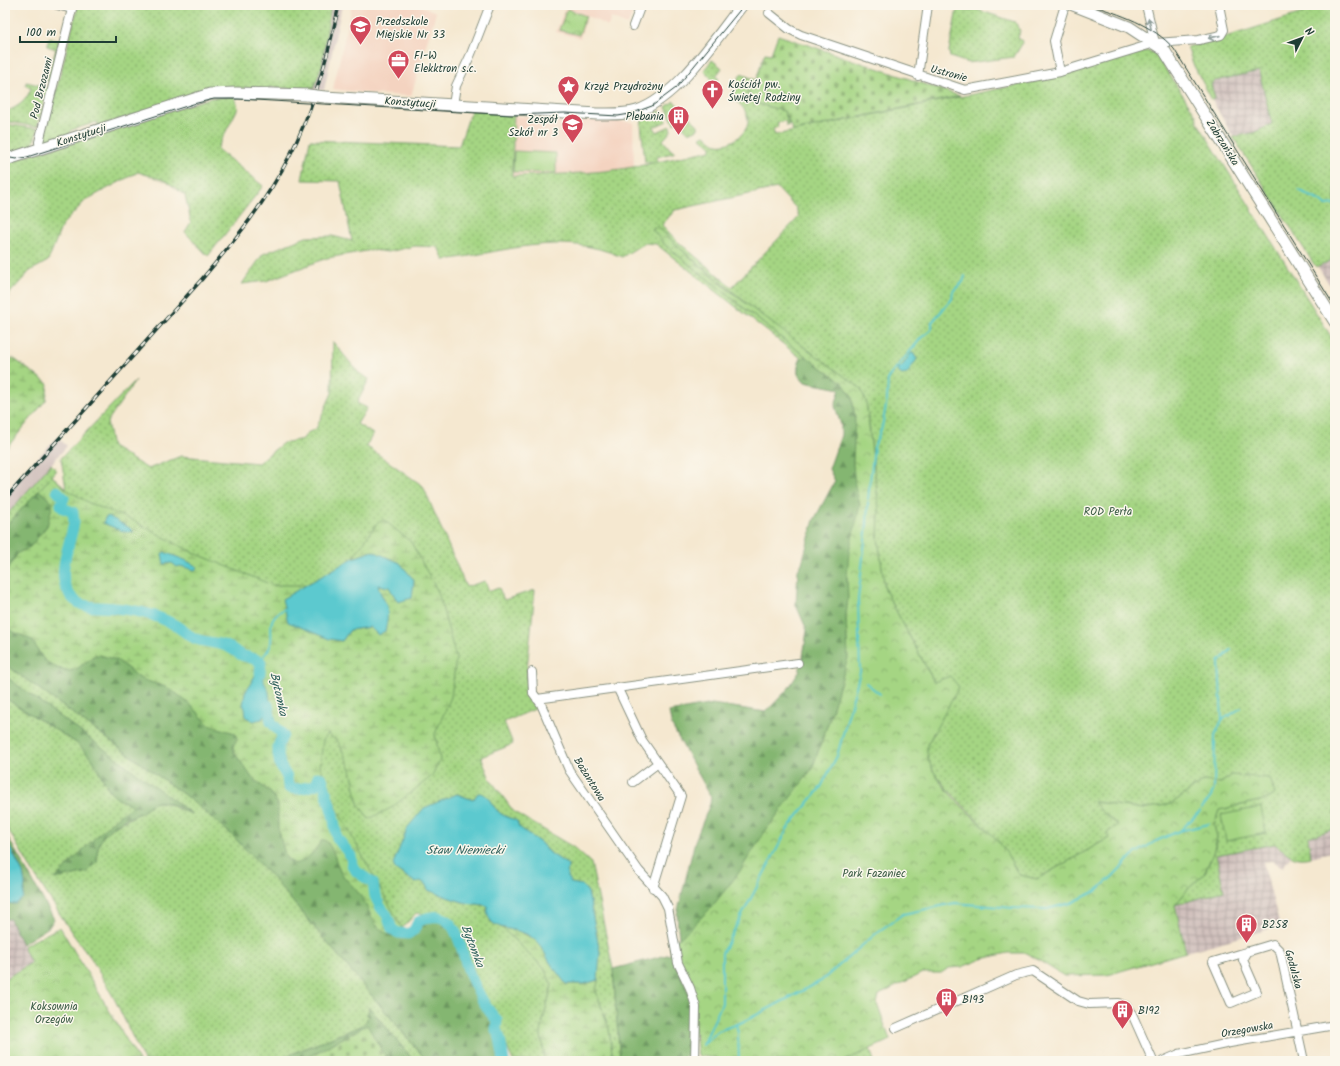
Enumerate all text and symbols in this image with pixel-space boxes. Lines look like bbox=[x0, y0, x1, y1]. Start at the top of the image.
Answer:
place label: Przedszkole Miejskie Nr 33 bbox=[376, 13, 445, 44]
school or university icon: Przedszkole Miejskie Nr 33 bbox=[348, 14, 374, 47]
scale bar bbox=[20, 18, 116, 44]
one-way arrow bbox=[1146, 18, 1154, 31]
north arrow bbox=[1282, 18, 1322, 58]
text: 100 m bbox=[26, 23, 57, 42]
text: N bbox=[1300, 23, 1318, 41]
one-way arrow bbox=[1208, 33, 1221, 41]
place label: FI-W Elekktron s.c. bbox=[414, 47, 476, 78]
office icon: FI-W Elekktron s.c. bbox=[386, 48, 412, 81]
street label: Pod Brzozami bbox=[26, 55, 58, 121]
street label: Ustronie bbox=[928, 60, 969, 88]
place icon: Krzyż Przydrożny bbox=[556, 73, 582, 106]
place label: Kościół pw. Świętej Rodziny bbox=[728, 76, 801, 107]
church icon: Kościół pw. Świętej Rodziny bbox=[699, 77, 725, 110]
place label: Krzyż Przydrożny bbox=[584, 78, 664, 96]
street label: Konstytucji bbox=[384, 92, 437, 114]
building icon: Plebania bbox=[666, 103, 692, 136]
place label: Plebania bbox=[626, 108, 664, 126]
place label: Zespół Szkół nr 3 bbox=[509, 111, 559, 142]
school or university icon: Zespół Szkół nr 3 bbox=[560, 112, 586, 145]
street label: Zabrzańska bbox=[1201, 116, 1244, 169]
street label: Konstytucji bbox=[54, 119, 109, 152]
park label: ROD Perła bbox=[1084, 503, 1132, 521]
water label: Bytomka bbox=[264, 670, 293, 719]
street label: Bażantowa bbox=[568, 754, 610, 805]
water label: Staw Niemiecki bbox=[426, 841, 507, 860]
park label: Park Fazaniec bbox=[842, 865, 906, 883]
building icon: B258 bbox=[1233, 911, 1259, 944]
place label: B258 bbox=[1262, 916, 1288, 934]
water label: Bytomka bbox=[456, 922, 490, 971]
street label: Godulska bbox=[1279, 948, 1307, 991]
building icon: B193 bbox=[934, 986, 960, 1019]
place label: B193 bbox=[962, 991, 984, 1009]
building icon: B192 bbox=[1109, 997, 1135, 1030]
park label: Koksownia Orzegów bbox=[30, 998, 78, 1029]
place label: B192 bbox=[1138, 1002, 1160, 1020]
street label: Orzegowska bbox=[1220, 1017, 1275, 1043]

